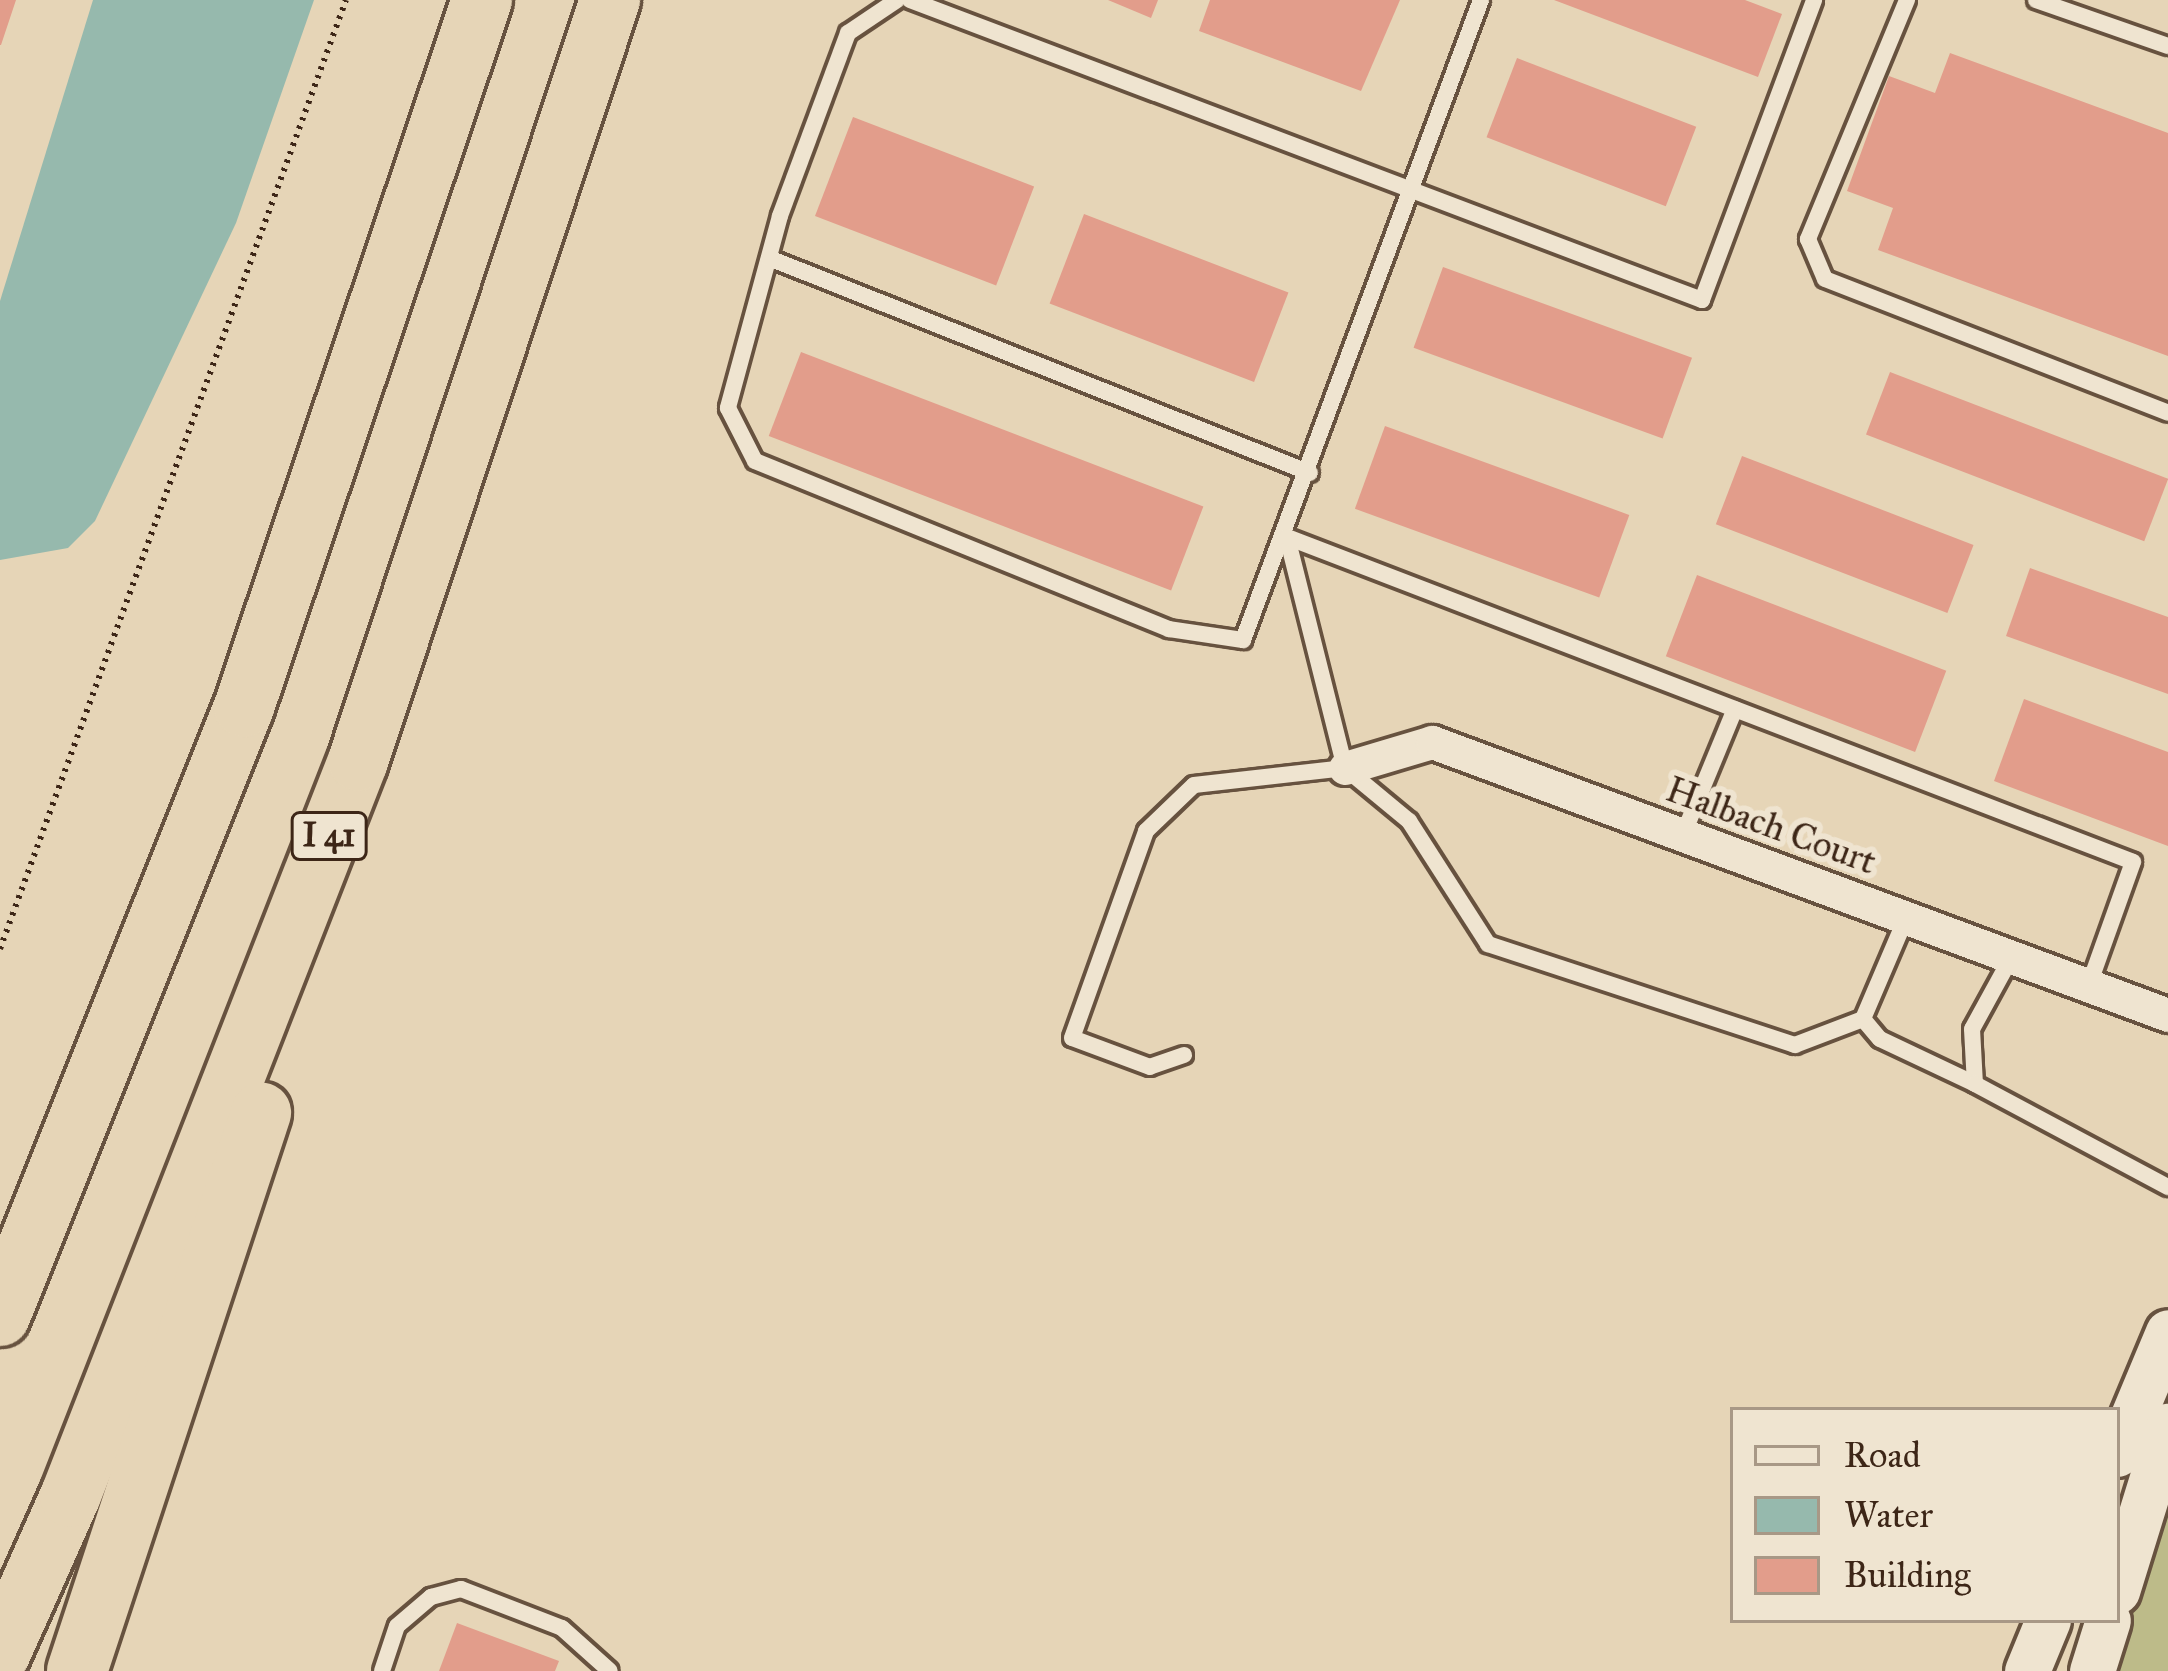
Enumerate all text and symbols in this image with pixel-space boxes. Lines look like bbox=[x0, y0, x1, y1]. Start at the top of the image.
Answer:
street label: Halbach Court bbox=[1660, 768, 1882, 884]
road number: I 41 bbox=[290, 809, 368, 863]
legend bbox=[1730, 1407, 2120, 1623]
text: Road bbox=[1844, 1433, 1921, 1477]
text: Water bbox=[1844, 1493, 1933, 1537]
text: Building bbox=[1844, 1553, 1971, 1597]

